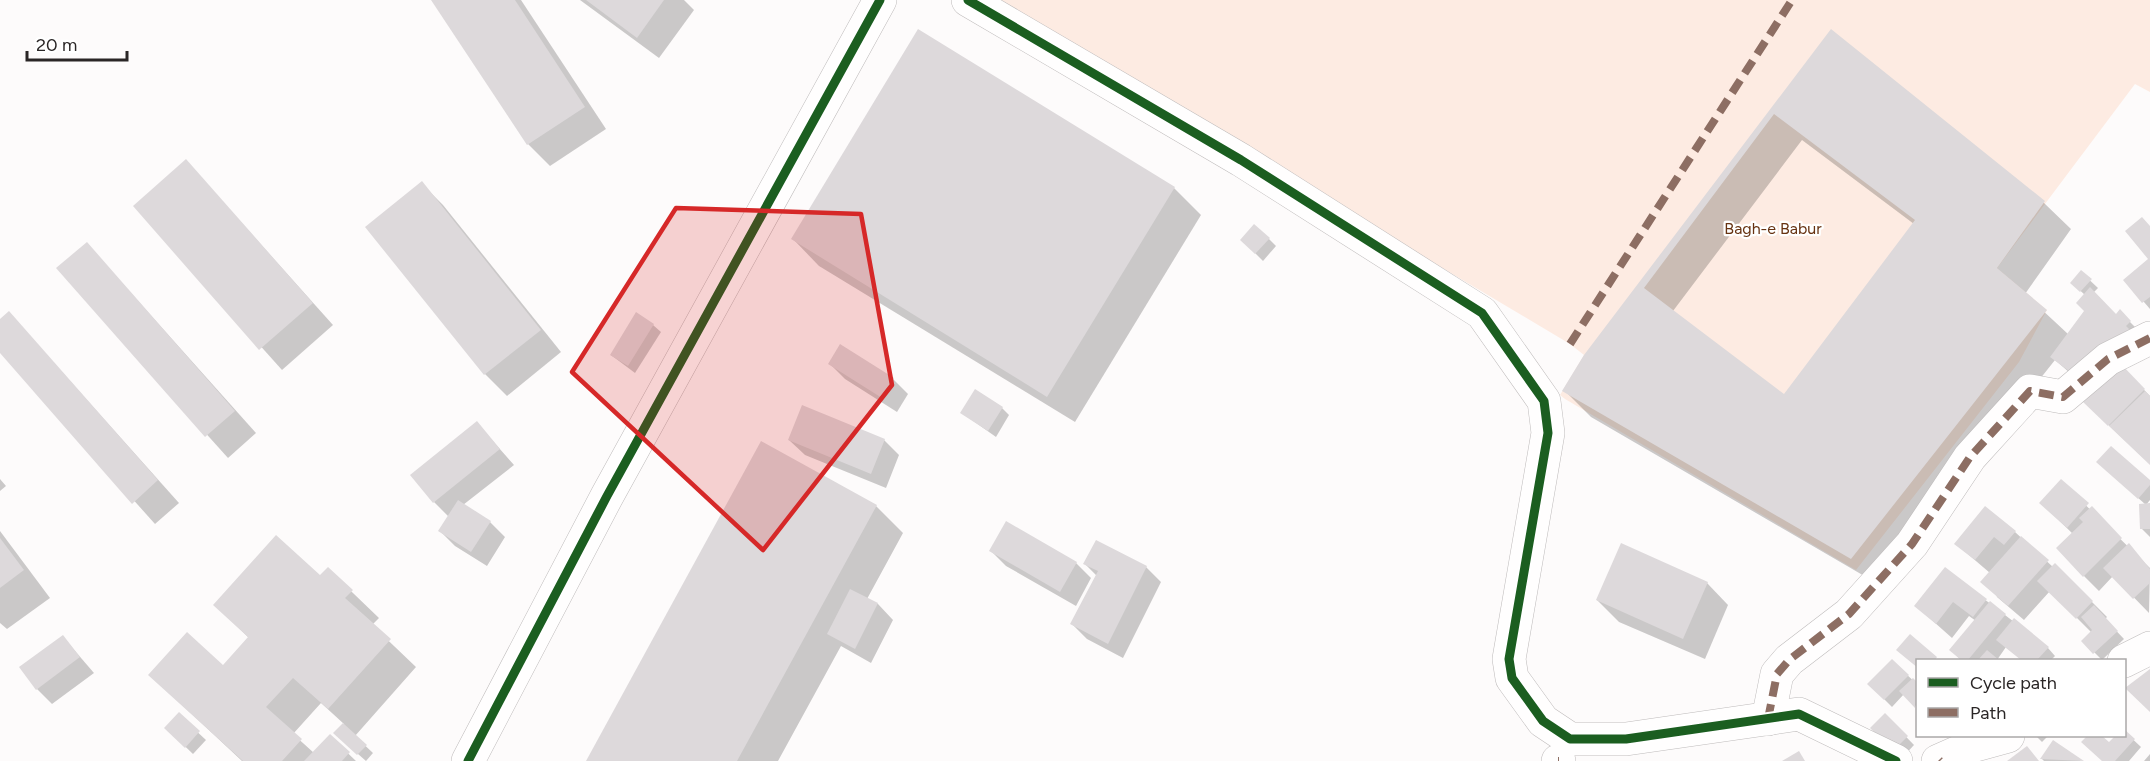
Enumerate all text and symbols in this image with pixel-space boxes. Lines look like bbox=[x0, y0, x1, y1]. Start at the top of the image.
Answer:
scale bar bbox=[27, 24, 128, 62]
text: 20 m bbox=[36, 34, 77, 56]
park label: Bagh-e Babur bbox=[1724, 219, 1822, 238]
legend bbox=[1916, 659, 2126, 737]
text: Cycle path bbox=[1970, 672, 2057, 694]
text: Path bbox=[1970, 702, 2006, 724]

